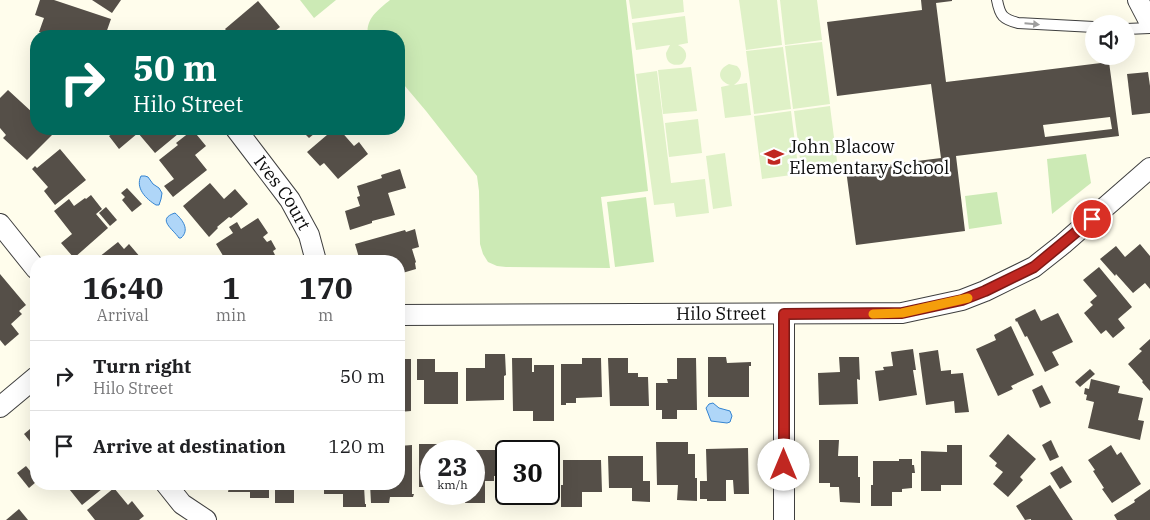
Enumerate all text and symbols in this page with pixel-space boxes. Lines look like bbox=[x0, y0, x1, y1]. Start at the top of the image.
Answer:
map controls bbox=[1085, 15, 1135, 65]
button: sound bbox=[1085, 15, 1135, 65]
one-way arrow bbox=[1024, 21, 1040, 29]
text: 50 m bbox=[133, 45, 217, 91]
icon: right bbox=[50, 50, 115, 115]
text: Hilo Street bbox=[133, 89, 243, 118]
place label: John Blacow Elementary School bbox=[789, 135, 949, 179]
school or university icon: John Blacow Elementary School bbox=[763, 146, 785, 168]
street label: Ives Court bbox=[249, 151, 316, 234]
pin bbox=[1071, 198, 1113, 240]
icon: arrive bbox=[1078, 205, 1106, 233]
text: 16:40 bbox=[82, 268, 163, 307]
text: 1 bbox=[222, 268, 240, 307]
text: 170 bbox=[299, 268, 353, 307]
street label: Hilo Street bbox=[676, 302, 766, 325]
text: Arrival bbox=[97, 305, 149, 325]
text: min bbox=[216, 305, 246, 325]
text: m bbox=[318, 305, 333, 325]
text: Turn right bbox=[93, 354, 191, 378]
icon: right bbox=[50, 362, 78, 390]
text: 50 m bbox=[340, 364, 385, 388]
text: Hilo Street bbox=[93, 378, 173, 398]
icon: arrive bbox=[50, 432, 78, 460]
text: Arrive at destination bbox=[93, 434, 286, 458]
text: 120 m bbox=[328, 434, 385, 458]
position arrow bbox=[757, 438, 809, 490]
speed limit sign: 30 bbox=[495, 440, 560, 505]
text: 23 bbox=[437, 450, 468, 483]
text: km/h bbox=[437, 477, 468, 492]

